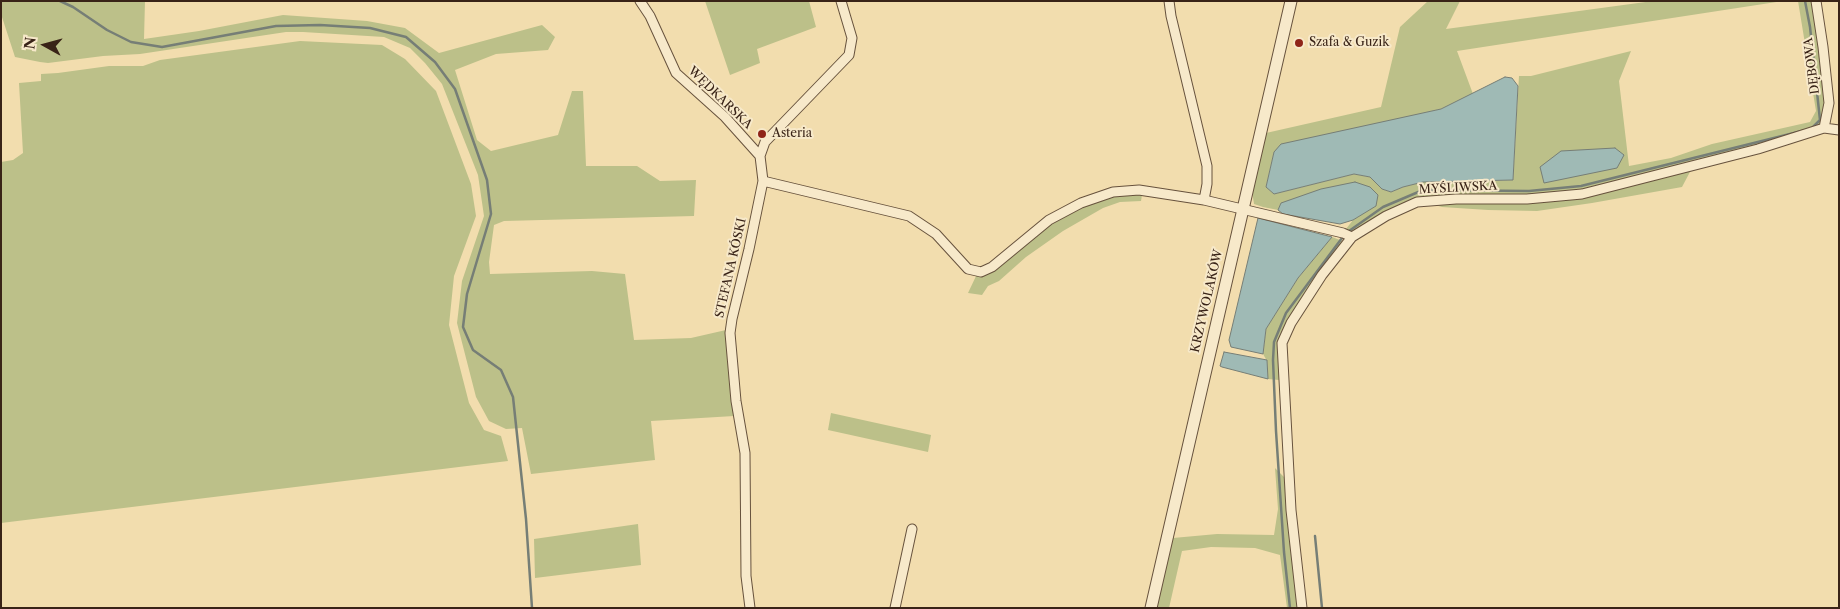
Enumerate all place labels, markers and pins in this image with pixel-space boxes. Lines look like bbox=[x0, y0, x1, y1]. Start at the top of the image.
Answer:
place label: Szafa & Guzik bbox=[1309, 36, 1389, 50]
marker: Szafa & Guzik bbox=[1293, 37, 1305, 49]
place label: Asteria bbox=[772, 127, 812, 141]
marker: Asteria bbox=[756, 128, 768, 140]

